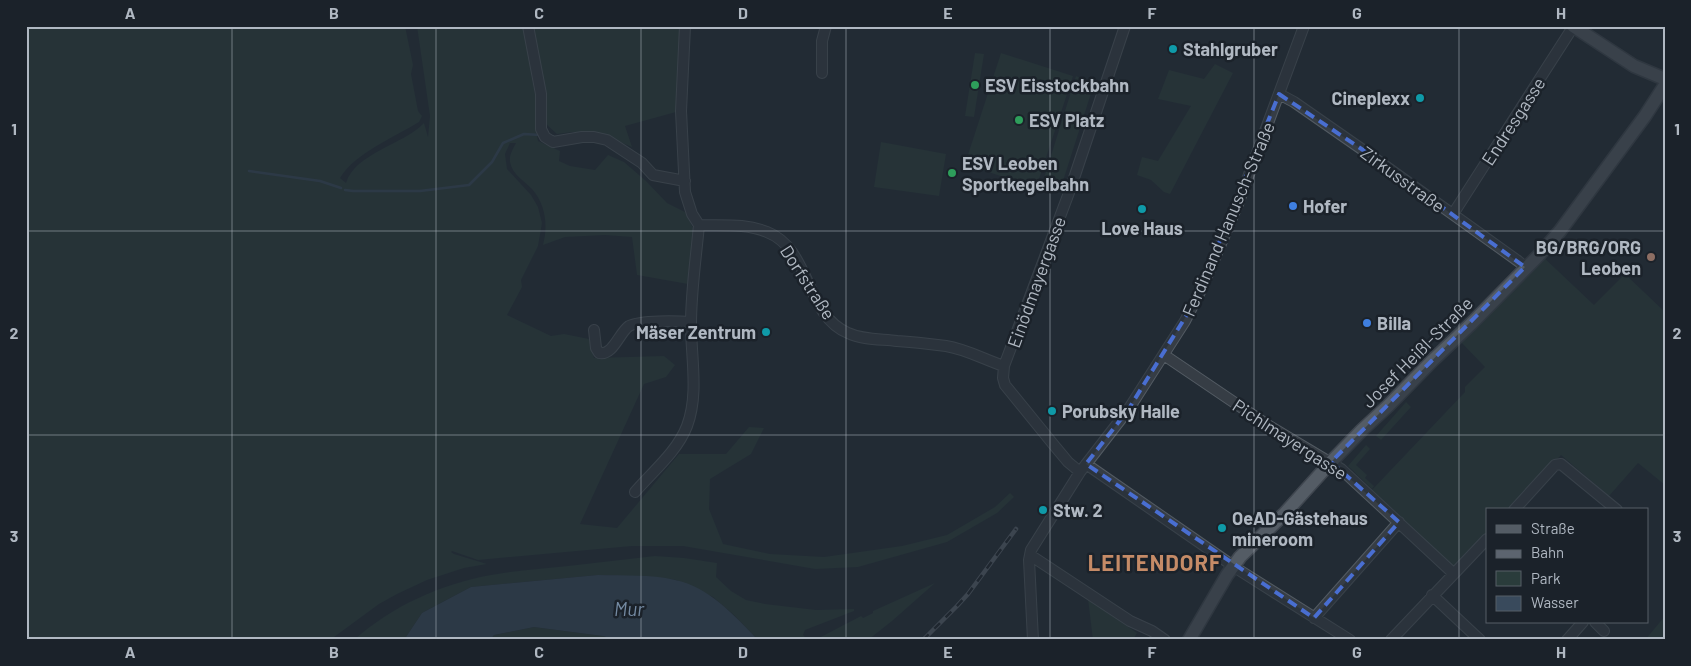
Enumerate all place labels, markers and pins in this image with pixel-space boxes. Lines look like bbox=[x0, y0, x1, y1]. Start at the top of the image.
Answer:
place label: Stahlgruber bbox=[1183, 38, 1278, 60]
marker: Stahlgruber bbox=[1167, 43, 1179, 55]
place label: ESV Eisstockbahn bbox=[985, 74, 1129, 96]
marker: ESV Eisstockbahn bbox=[969, 79, 981, 91]
place label: Cineplexx bbox=[1331, 87, 1410, 109]
marker: Cineplexx bbox=[1414, 92, 1426, 104]
place label: ESV Platz bbox=[1029, 109, 1104, 131]
marker: ESV Platz bbox=[1013, 114, 1025, 126]
place label: ESV Leoben Sportkegelbahn bbox=[962, 152, 1089, 195]
marker: ESV Leoben Sportkegelbahn bbox=[946, 167, 958, 179]
place label: Hofer bbox=[1303, 195, 1347, 217]
marker: Hofer bbox=[1287, 200, 1299, 212]
marker: Love Haus bbox=[1136, 203, 1148, 215]
place label: Love Haus bbox=[1101, 217, 1183, 239]
place label: BG/BRG/ORG Leoben bbox=[1536, 236, 1641, 279]
marker: BG/BRG/ORG Leoben bbox=[1645, 251, 1657, 263]
place label: Billa bbox=[1377, 312, 1411, 334]
marker: Billa bbox=[1361, 317, 1373, 329]
place label: Mäser Zentrum bbox=[636, 321, 756, 343]
marker: Mäser Zentrum bbox=[760, 326, 772, 338]
place label: Porubsky Halle bbox=[1062, 400, 1180, 422]
marker: Porubsky Halle bbox=[1046, 405, 1058, 417]
place label: Stw. 2 bbox=[1053, 499, 1103, 521]
marker: Stw. 2 bbox=[1037, 504, 1049, 516]
place label: OeAD-Gästehaus mineroom bbox=[1232, 507, 1368, 550]
marker: OeAD-Gästehaus mineroom bbox=[1216, 522, 1228, 534]

